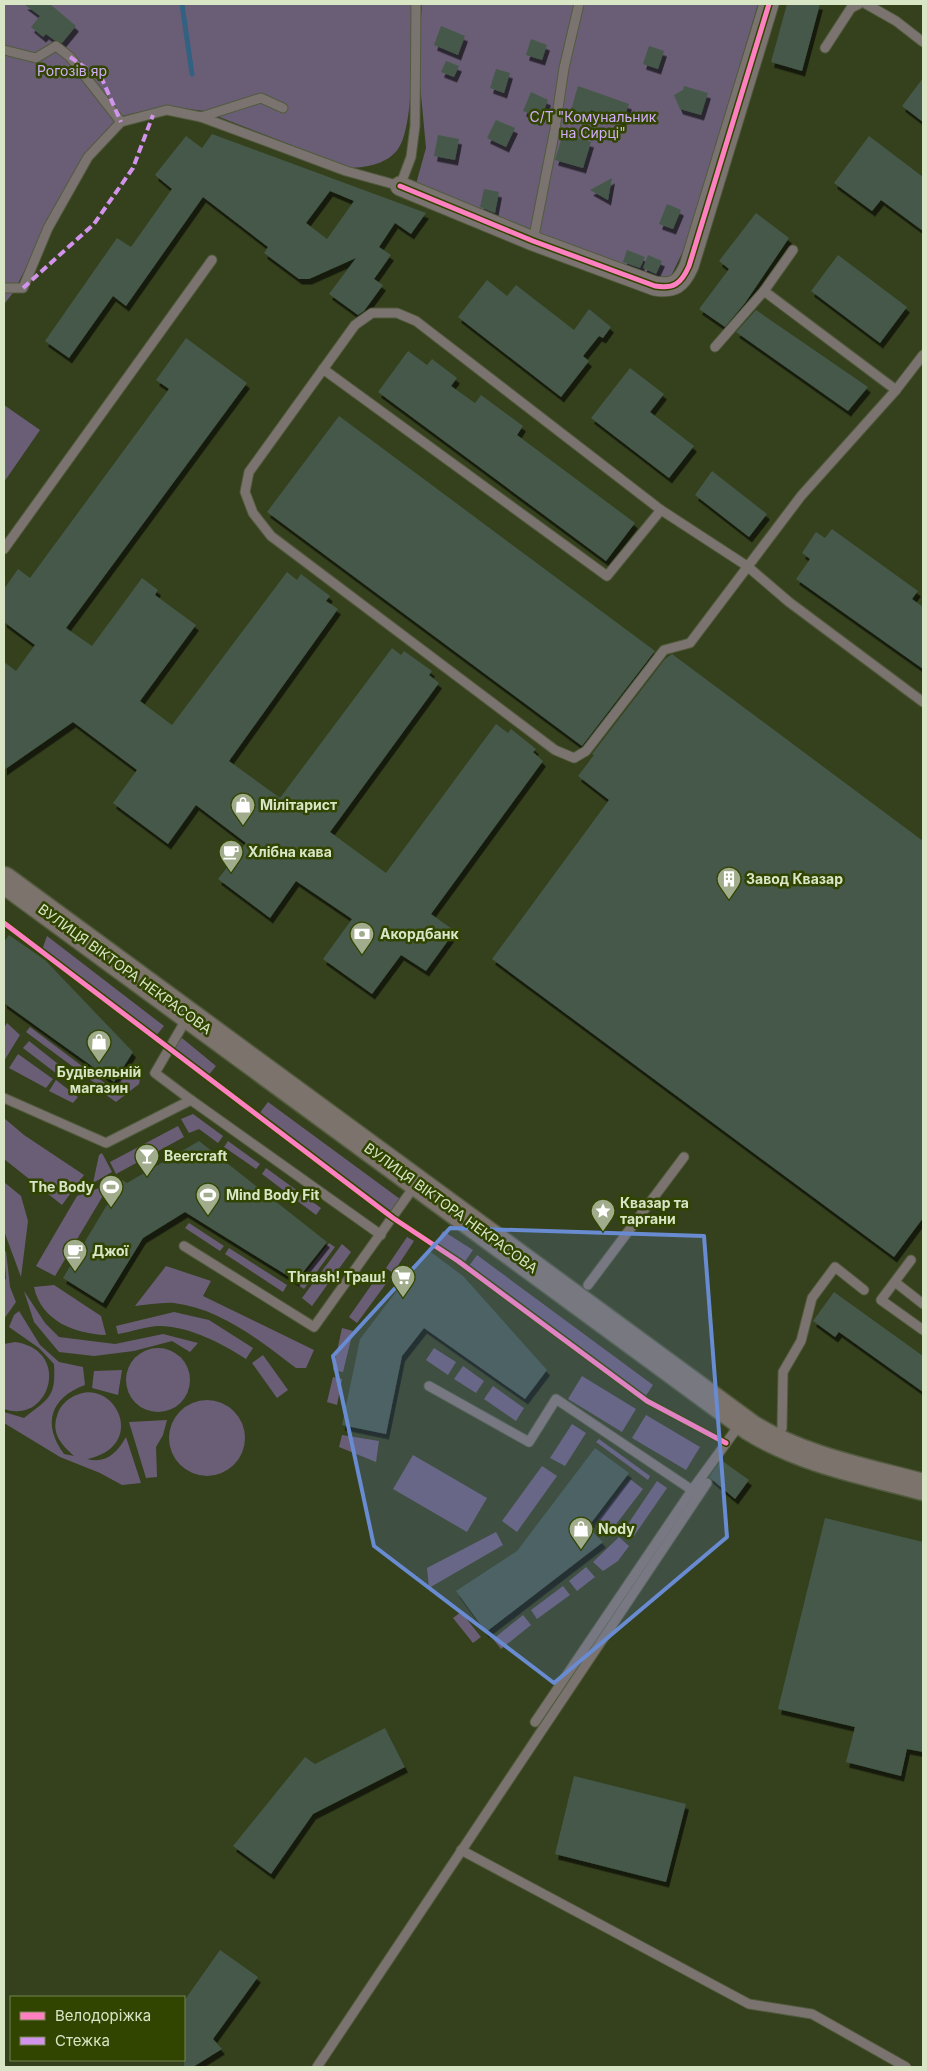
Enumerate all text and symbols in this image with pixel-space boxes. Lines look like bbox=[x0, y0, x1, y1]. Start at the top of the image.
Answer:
park label: Рогозів яр bbox=[37, 62, 107, 79]
park label: С/Т "Комунальник на Сирці" bbox=[530, 108, 657, 141]
shop icon: Мілітарист bbox=[230, 792, 256, 826]
place label: Мілітарист bbox=[260, 796, 337, 813]
cafe icon: Хлібна кава bbox=[218, 839, 244, 873]
place label: Хлібна кава bbox=[248, 843, 332, 860]
building icon: Завод Квазар bbox=[716, 866, 742, 900]
place label: Завод Квазар bbox=[746, 870, 843, 887]
street label: ВУЛИЦЯ ВІКТОРА НЕКРАСОВА bbox=[35, 900, 216, 1037]
bank icon: Акордбанк bbox=[349, 921, 375, 955]
place label: Акордбанк bbox=[380, 925, 459, 942]
shop icon: Будівельній магазин bbox=[86, 1029, 112, 1063]
place label: Будівельній магазин bbox=[57, 1063, 141, 1096]
street label: ВУЛИЦЯ ВІКТОРА НЕКРАСОВА bbox=[361, 1139, 542, 1276]
bar icon: Beercraft bbox=[134, 1143, 160, 1177]
place label: Beercraft bbox=[164, 1147, 227, 1164]
sports icon: The Body bbox=[98, 1174, 124, 1208]
place label: The Body bbox=[29, 1178, 95, 1195]
sports icon: Mind Body Fit bbox=[195, 1182, 221, 1216]
place label: Mind Body Fit bbox=[226, 1186, 319, 1203]
place label: Квазар та таргани bbox=[620, 1194, 689, 1227]
place icon: Квазар та таргани bbox=[590, 1198, 616, 1232]
cafe icon: Джої bbox=[62, 1238, 88, 1272]
place label: Джої bbox=[92, 1242, 130, 1259]
supermarket icon: Thrash! Траш! bbox=[390, 1264, 416, 1298]
place label: Thrash! Траш! bbox=[287, 1268, 386, 1285]
shop icon: Nody bbox=[568, 1516, 594, 1550]
place label: Nody bbox=[598, 1520, 635, 1537]
legend bbox=[10, 1996, 185, 2061]
text: Велодоріжка bbox=[55, 2006, 151, 2025]
text: Стежка bbox=[55, 2031, 110, 2050]

